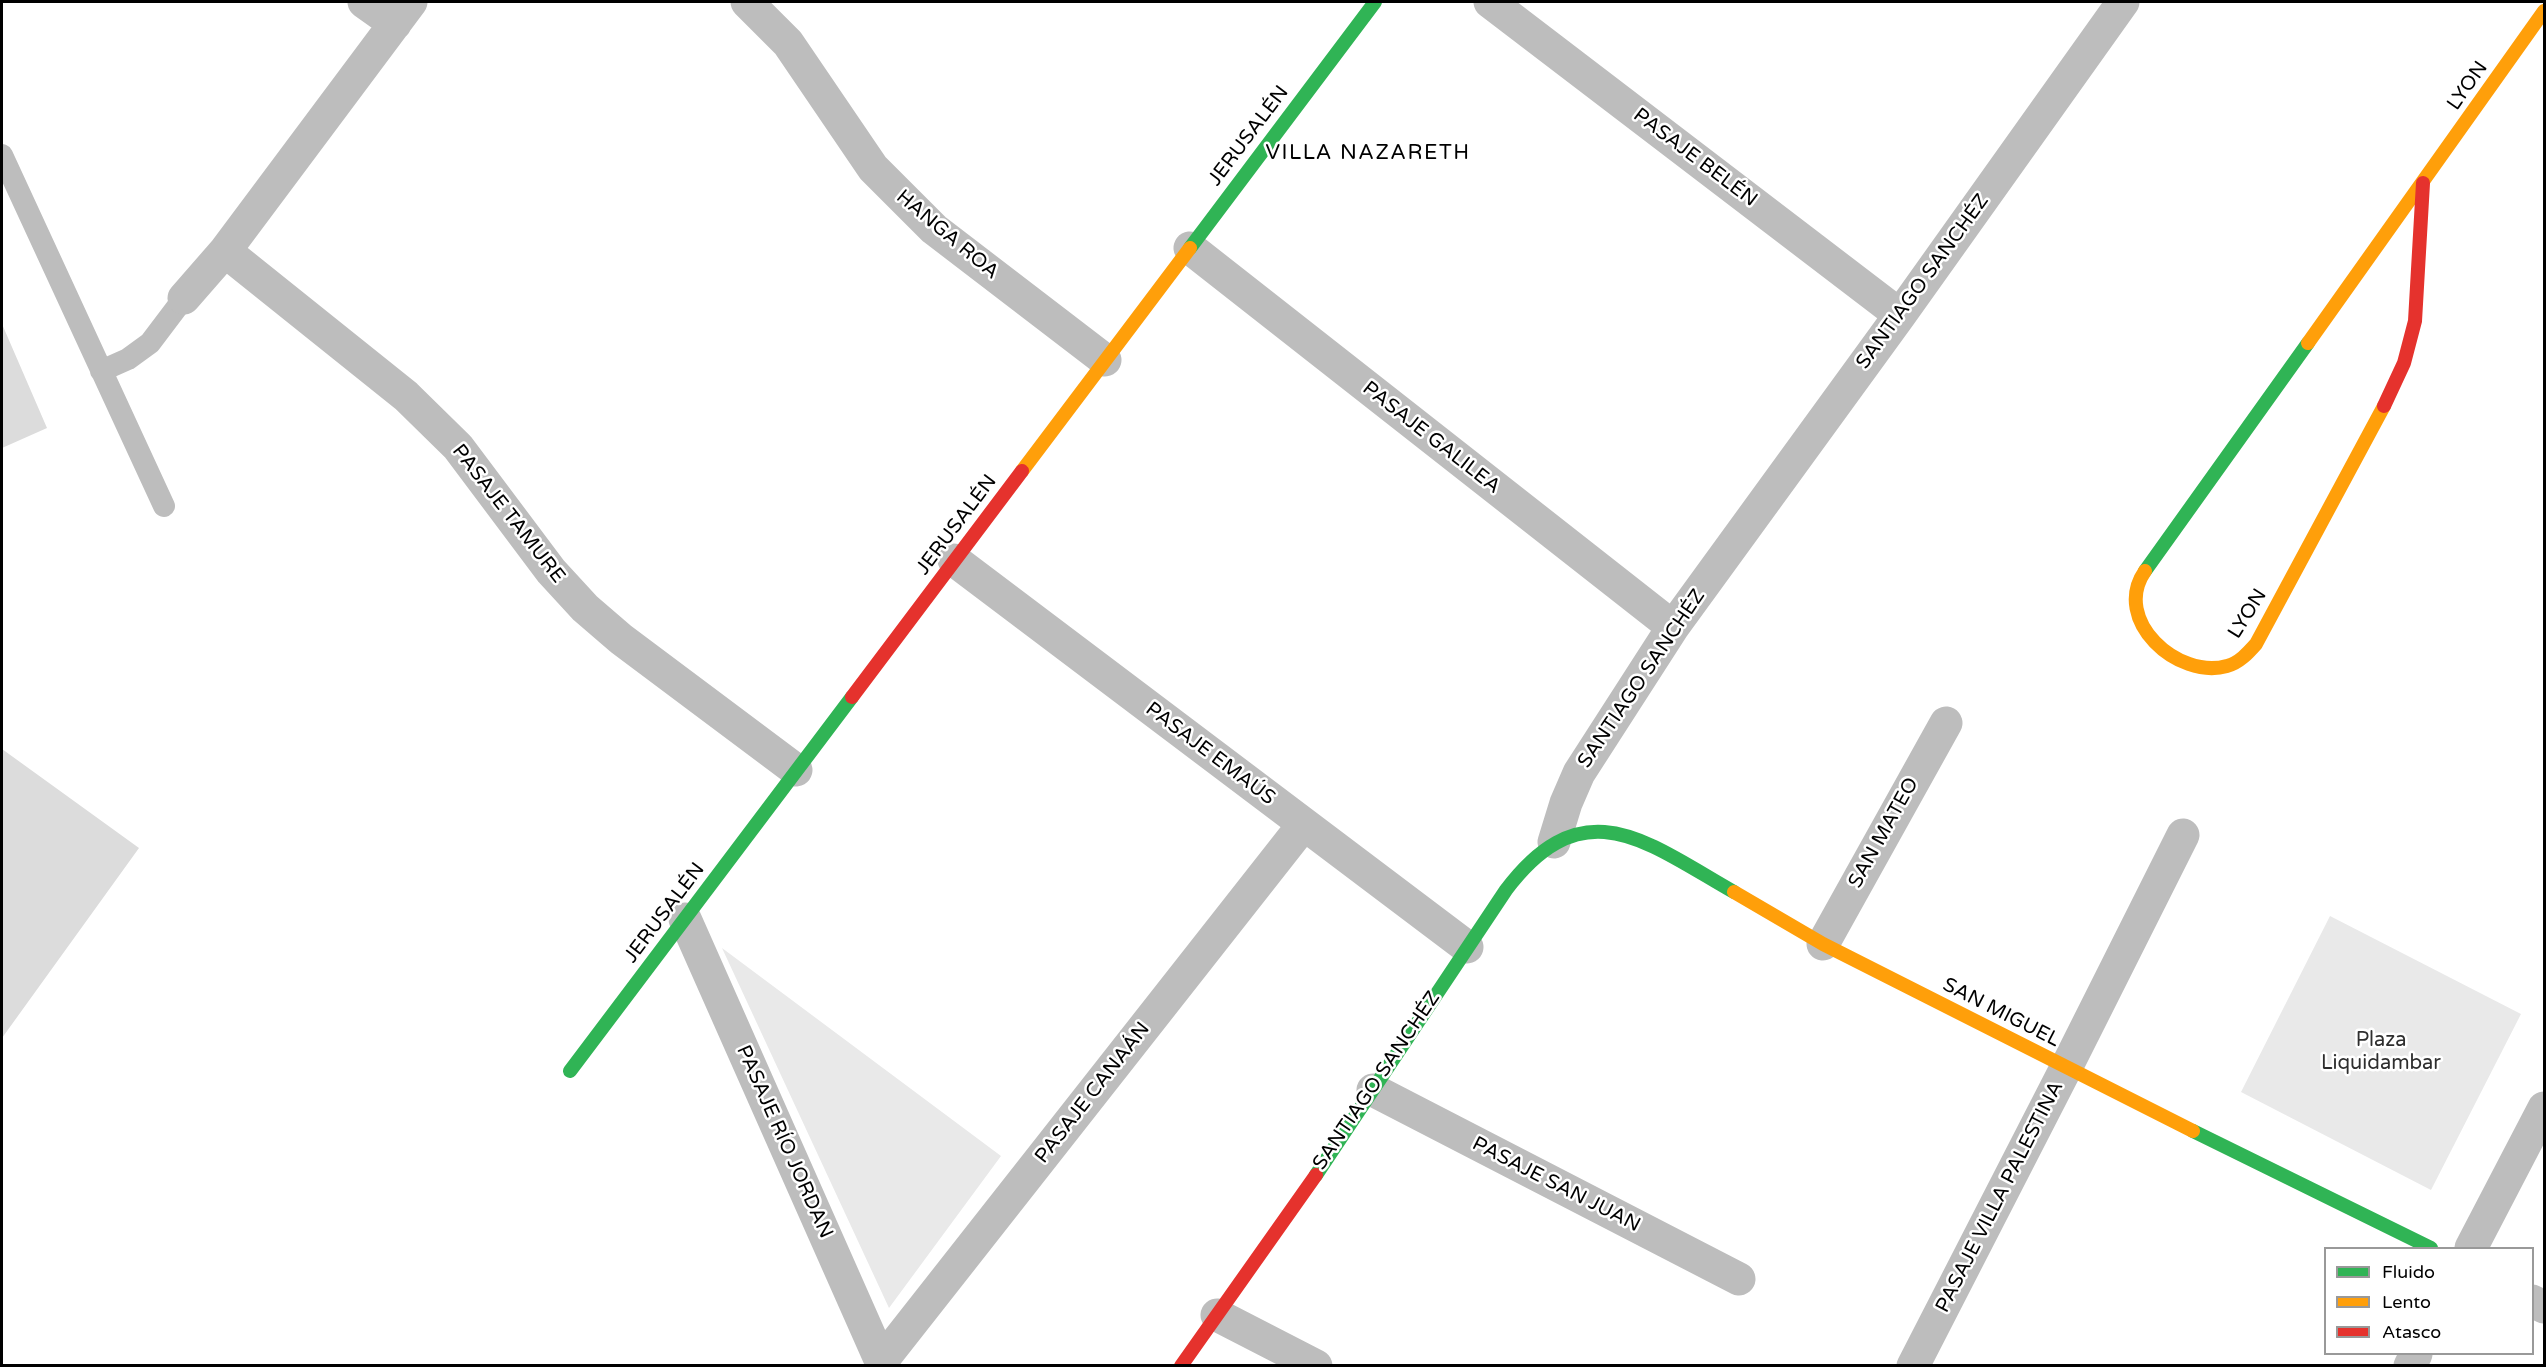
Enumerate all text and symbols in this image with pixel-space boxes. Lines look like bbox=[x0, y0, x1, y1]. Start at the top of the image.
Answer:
street label: LYON bbox=[2443, 57, 2493, 115]
street label: JERUSALÉN bbox=[1204, 81, 1294, 191]
street label: PASAJE BELÉN bbox=[1628, 104, 1762, 212]
district label: VILLA NAZARETH bbox=[1265, 140, 1471, 166]
street label: HANGA ROA bbox=[891, 185, 1003, 285]
street label: SANTIAGO SANCHÉZ bbox=[1852, 190, 1994, 374]
street label: PASAJE GALILEA bbox=[1357, 377, 1505, 499]
street label: PASAJE TAMURE bbox=[446, 440, 570, 588]
street label: JERUSALÉN bbox=[912, 470, 1002, 580]
street label: SANTIAGO SANCHÉZ bbox=[1573, 585, 1711, 773]
street label: LYON bbox=[2223, 585, 2273, 643]
street label: PASAJE EMAÚS bbox=[1140, 697, 1280, 811]
street label: SAN MATEO bbox=[1844, 774, 1924, 892]
street label: JERUSALÉN bbox=[620, 858, 710, 968]
street label: SAN MIGUEL bbox=[1938, 973, 2064, 1053]
street label: SANTIAGO SANCHÉZ bbox=[1308, 987, 1446, 1175]
street label: PASAJE CANAÁN bbox=[1030, 1018, 1156, 1168]
park label: Plaza Liquidambar bbox=[2321, 1029, 2441, 1076]
street label: PASAJE RÍO JORDAN bbox=[731, 1042, 837, 1242]
street label: PASAJE VILLA PALESTINA bbox=[1931, 1077, 2069, 1317]
street label: PASAJE SAN JUAN bbox=[1468, 1132, 1644, 1238]
legend bbox=[2324, 1247, 2534, 1355]
text: Fluido bbox=[2382, 1261, 2435, 1283]
text: Lento bbox=[2382, 1291, 2431, 1313]
text: Atasco bbox=[2382, 1321, 2441, 1343]

